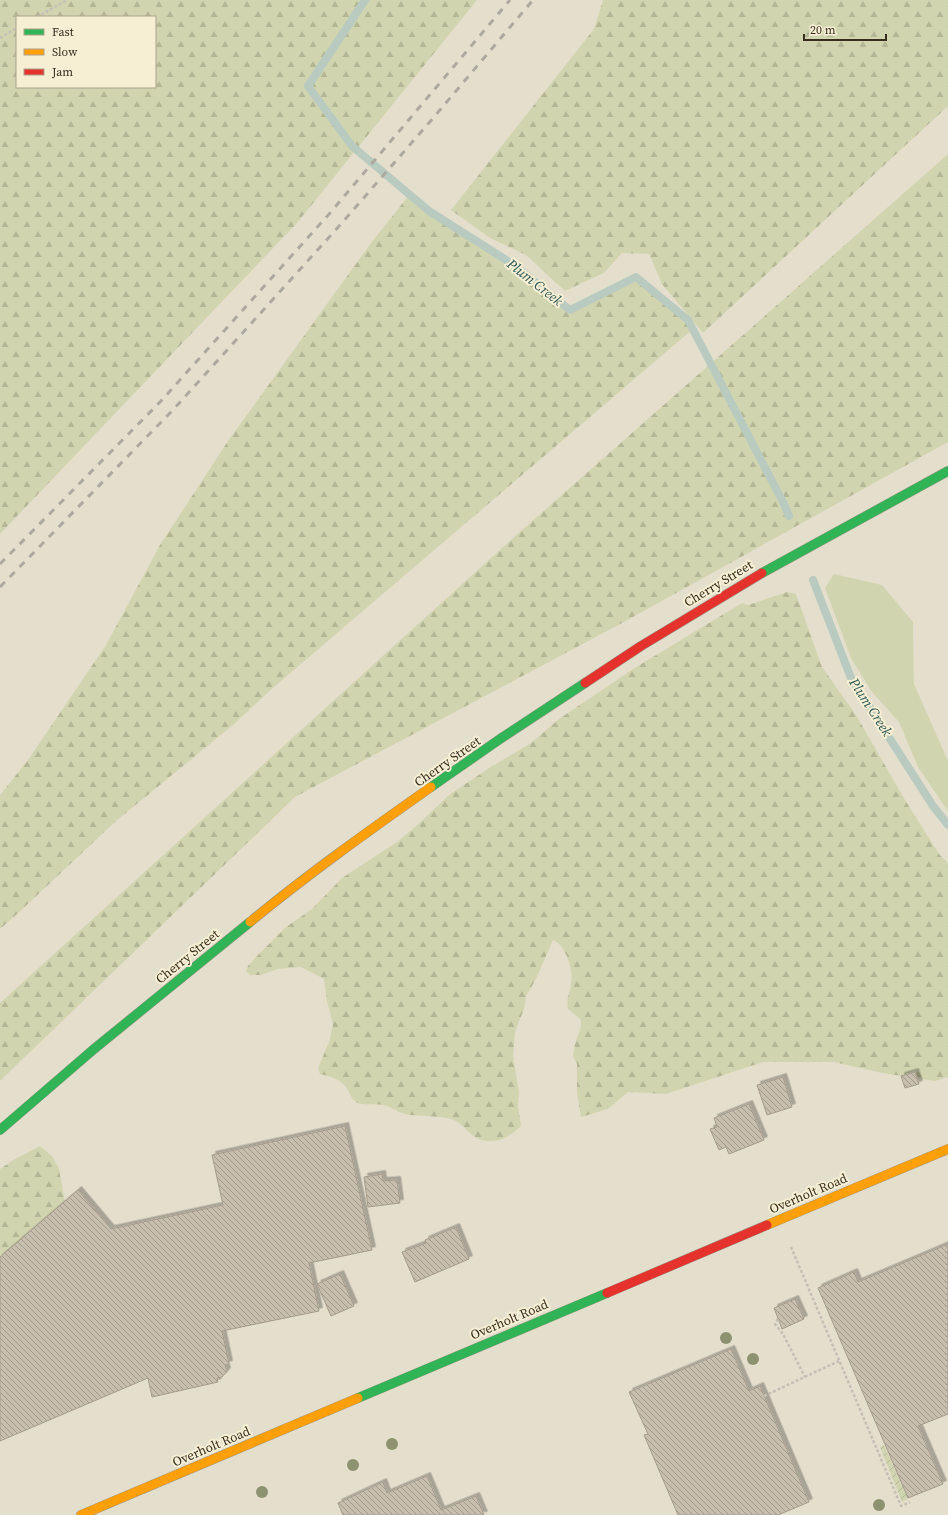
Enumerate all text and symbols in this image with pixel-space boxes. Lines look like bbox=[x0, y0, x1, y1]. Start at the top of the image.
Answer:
legend bbox=[16, 16, 156, 88]
scale bar bbox=[804, 16, 886, 42]
text: 20 m bbox=[810, 22, 836, 38]
text: Fast bbox=[52, 24, 74, 40]
text: Slow bbox=[52, 44, 78, 60]
text: Jam bbox=[51, 64, 73, 80]
water label: Plum Creek bbox=[502, 253, 567, 310]
street label: Cherry Street bbox=[681, 556, 756, 611]
water label: Plum Creek bbox=[844, 673, 898, 740]
street label: Cherry Street bbox=[411, 732, 484, 790]
street label: Cherry Street bbox=[152, 925, 223, 987]
street label: Overholt Road bbox=[767, 1169, 850, 1217]
street label: Overholt Road bbox=[468, 1295, 551, 1343]
street label: Overholt Road bbox=[170, 1422, 253, 1470]

